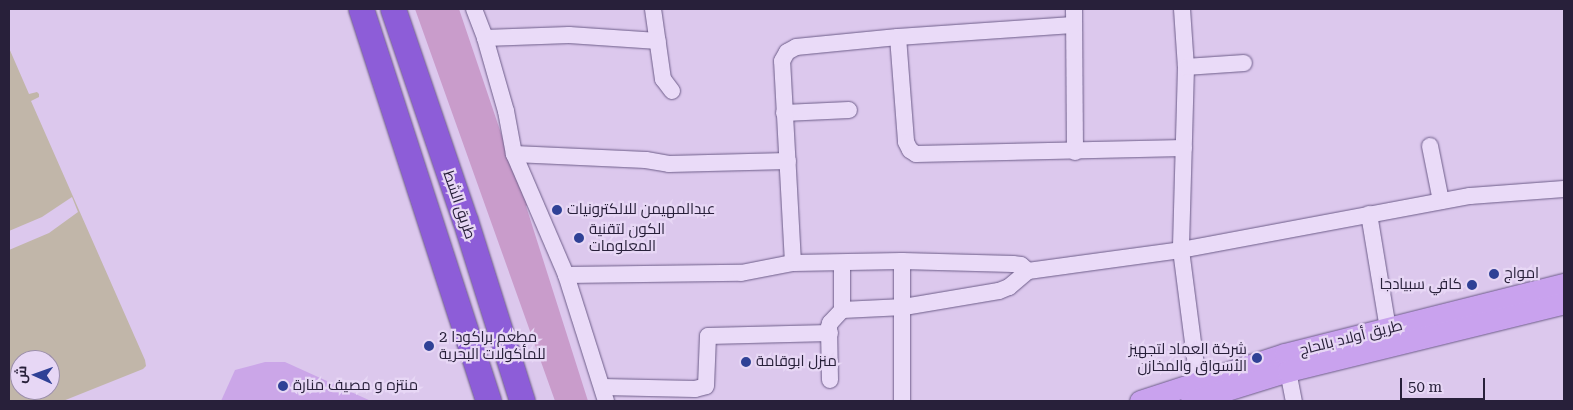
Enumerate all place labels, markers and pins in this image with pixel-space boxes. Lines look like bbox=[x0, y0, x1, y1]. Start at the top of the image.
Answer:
place label: عبدالمهيمن للالكترونيات bbox=[567, 201, 715, 219]
marker: عبدالمهيمن للالكترونيات bbox=[551, 204, 563, 216]
place label: الكون لتقنية المعلومات bbox=[589, 220, 665, 255]
marker: الكون لتقنية المعلومات bbox=[573, 232, 585, 244]
place label: امواج bbox=[1504, 265, 1539, 283]
marker: امواج bbox=[1488, 268, 1500, 280]
place label: كافي سبيادجا bbox=[1379, 276, 1462, 294]
marker: كافي سبيادجا bbox=[1466, 279, 1478, 291]
place label: مطعم براكودا 2 للمأكولات البحرية bbox=[439, 328, 546, 363]
marker: مطعم براكودا 2 للمأكولات البحرية bbox=[423, 340, 435, 352]
place label: شركة العماد لتجهيز الأسواق والمخازن bbox=[1129, 340, 1247, 375]
marker: شركة العماد لتجهيز الأسواق والمخازن bbox=[1251, 352, 1263, 364]
place label: منزل ابوقامة bbox=[756, 353, 837, 371]
marker: منزل ابوقامة bbox=[740, 356, 752, 368]
place label: منتزه و مصيف منارة bbox=[293, 377, 418, 395]
marker: منتزه و مصيف منارة bbox=[277, 380, 289, 392]

